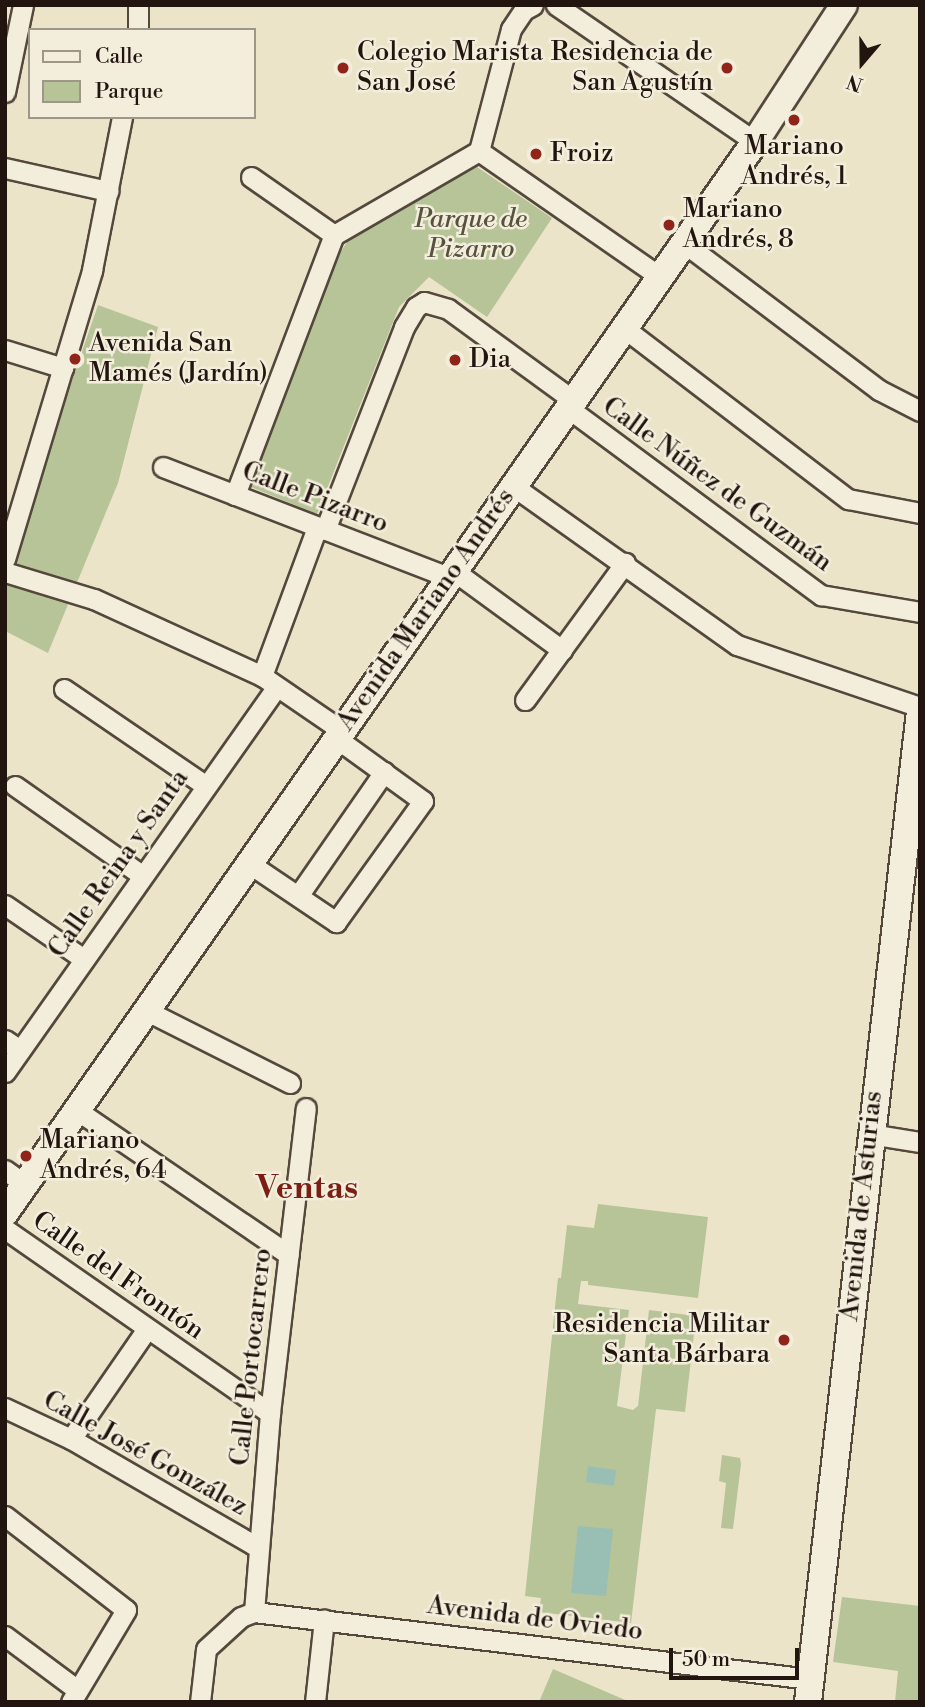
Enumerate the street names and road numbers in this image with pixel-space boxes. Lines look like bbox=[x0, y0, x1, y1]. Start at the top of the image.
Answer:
street label: Calle Núñez de Guzmán bbox=[596, 391, 838, 579]
street label: Calle Pizarro bbox=[237, 456, 393, 540]
street label: Avenida Mariano Andrés bbox=[331, 483, 521, 737]
street label: Calle Reina y Santa bbox=[42, 764, 196, 964]
street label: Avenida de Asturias bbox=[834, 1089, 890, 1323]
street label: Calle del Frontón bbox=[26, 1205, 210, 1347]
street label: Calle Portocarrero bbox=[225, 1247, 279, 1467]
street label: Calle José González bbox=[37, 1385, 253, 1523]
street label: Avenida de Oviedo bbox=[425, 1590, 645, 1648]

